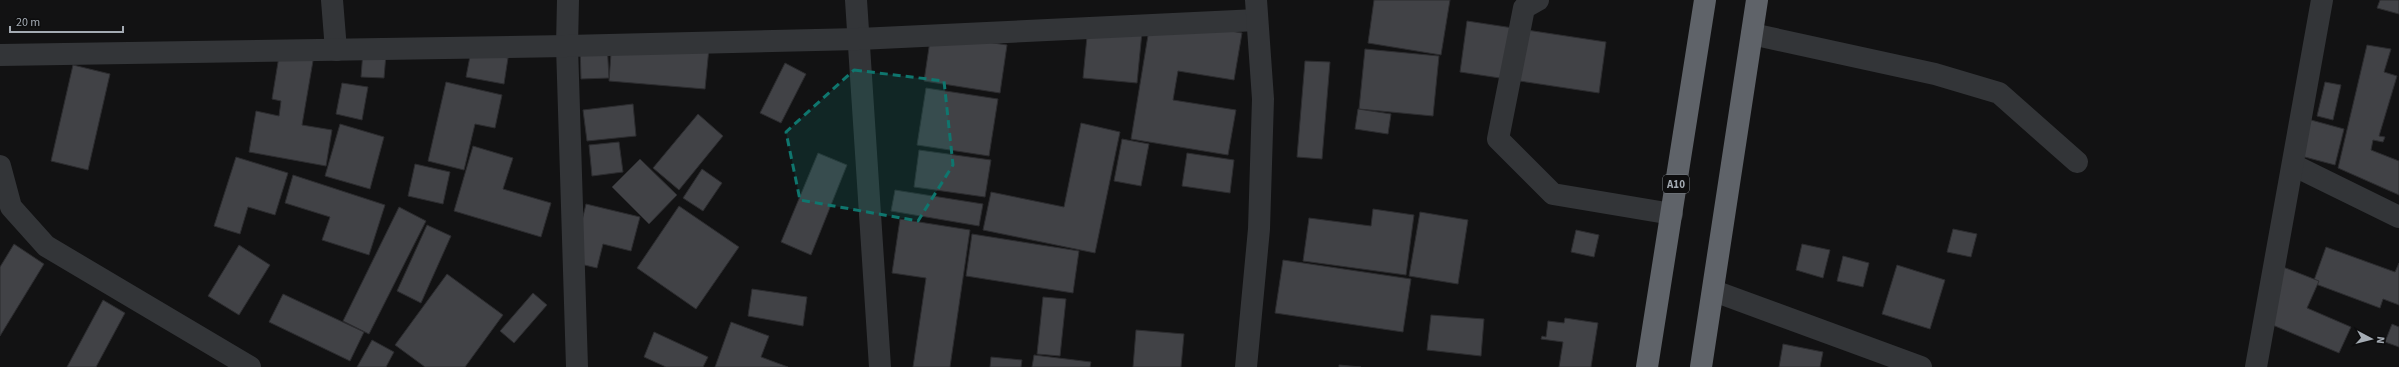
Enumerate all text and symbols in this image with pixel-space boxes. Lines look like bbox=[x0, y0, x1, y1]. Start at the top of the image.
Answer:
scale bar bbox=[10, 8, 123, 34]
text: 20 m bbox=[16, 14, 40, 31]
road number: A10 bbox=[1663, 175, 1689, 193]
north arrow bbox=[2351, 319, 2391, 359]
text: N bbox=[2373, 336, 2388, 345]

